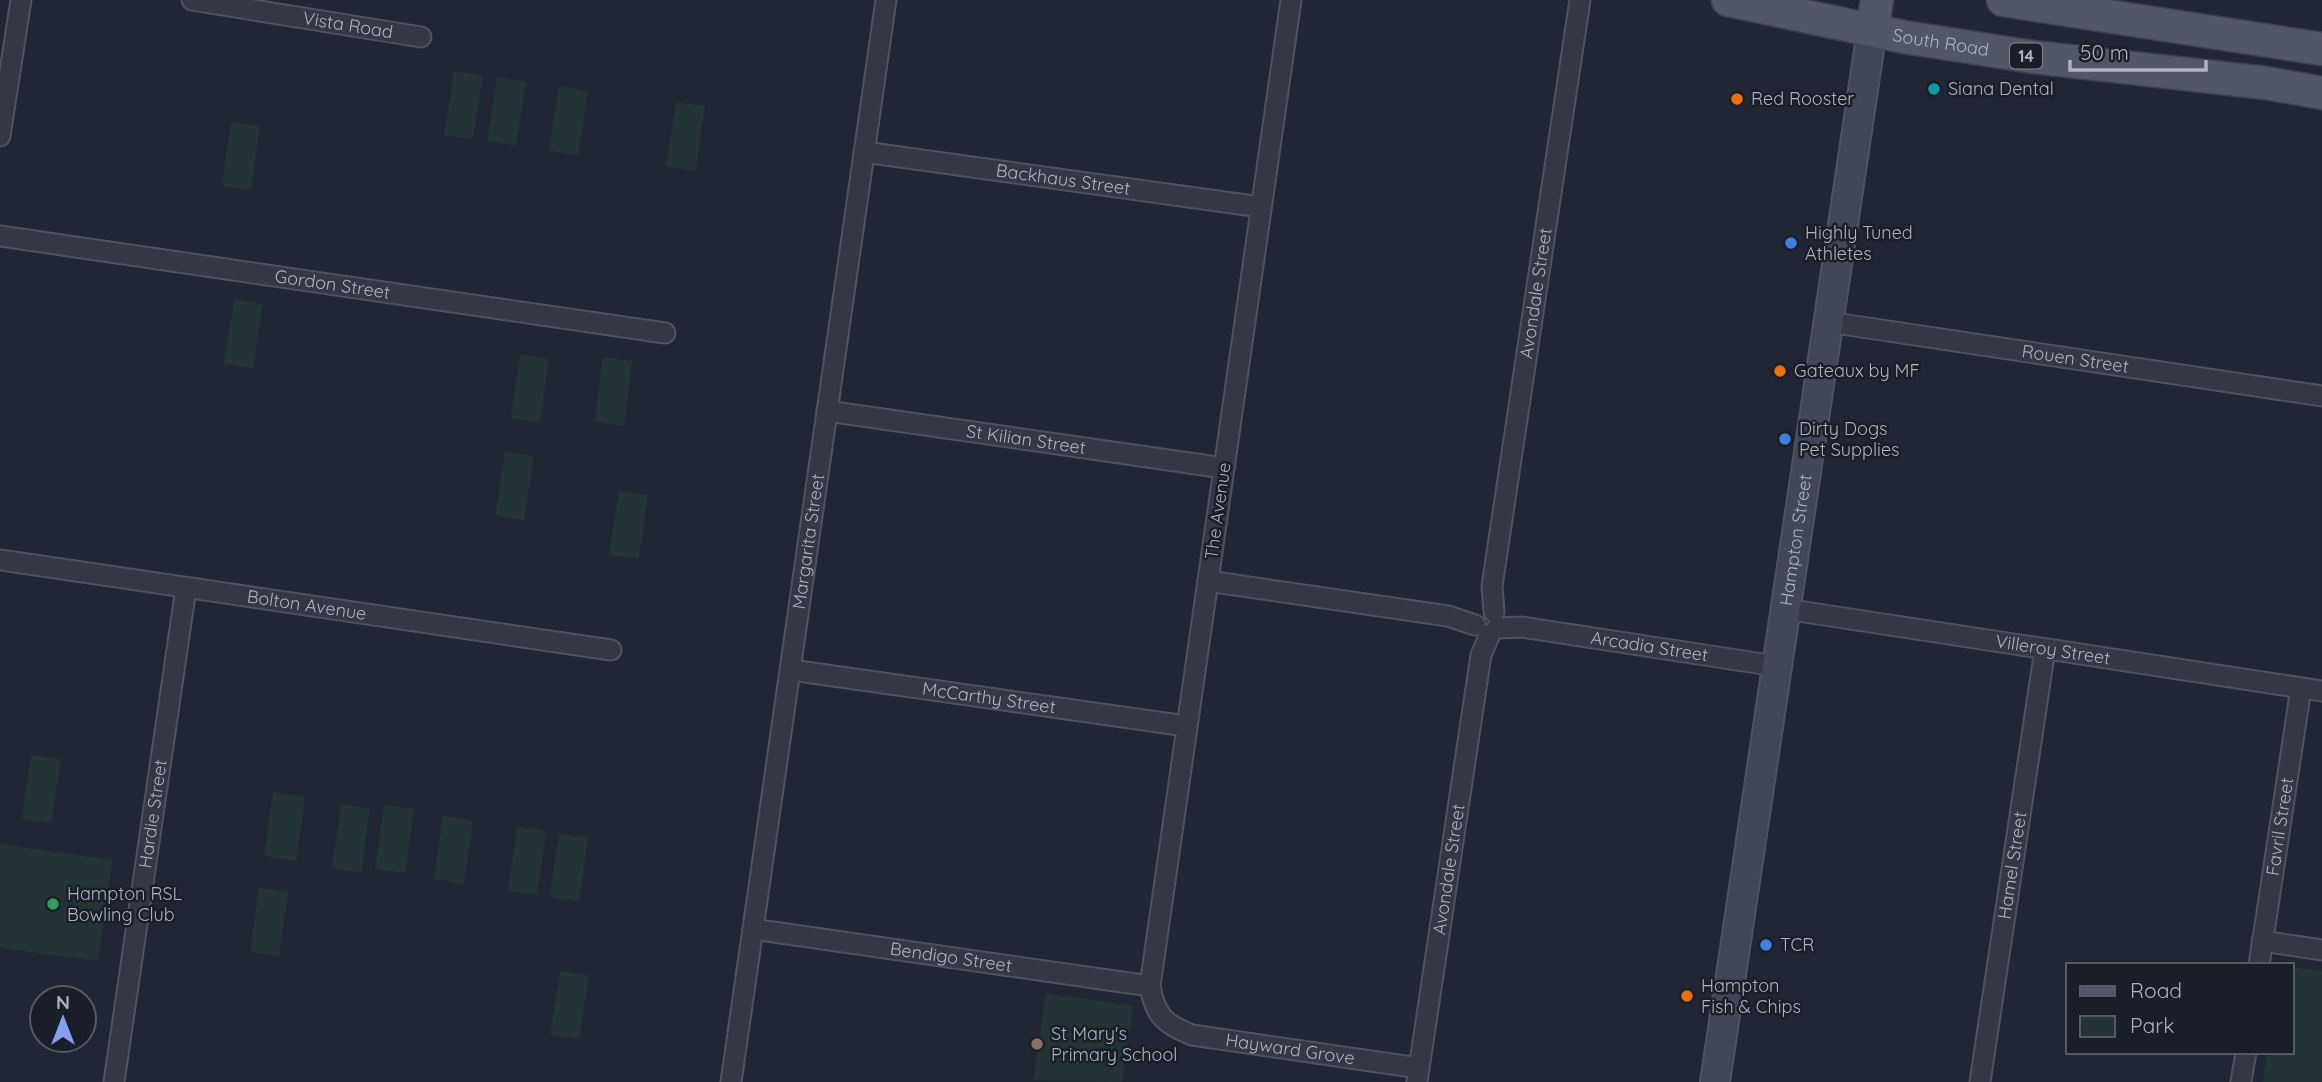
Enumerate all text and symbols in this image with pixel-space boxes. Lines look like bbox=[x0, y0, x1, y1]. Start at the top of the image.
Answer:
street label: Vista Road bbox=[301, 6, 395, 43]
street label: South Road bbox=[1891, 23, 1991, 61]
scale bar bbox=[2070, 28, 2206, 72]
text: 50 m bbox=[2080, 39, 2129, 65]
road number: 14 bbox=[2010, 44, 2042, 68]
place label: Siana Dental bbox=[1948, 77, 2054, 100]
marker: Siana Dental bbox=[1926, 81, 1942, 97]
place label: Red Rooster bbox=[1751, 87, 1854, 110]
marker: Red Rooster bbox=[1729, 91, 1745, 107]
street label: Backhaus Street bbox=[995, 158, 1132, 200]
place label: Highly Tuned Athletes bbox=[1805, 221, 1913, 265]
street label: Avondale Street bbox=[1514, 226, 1557, 360]
marker: Highly Tuned Athletes bbox=[1783, 235, 1799, 251]
street label: Gordon Street bbox=[273, 264, 392, 304]
street label: Rouen Street bbox=[2020, 339, 2130, 378]
place label: Gateaux by MF bbox=[1794, 359, 1920, 382]
marker: Gateaux by MF bbox=[1772, 363, 1788, 379]
place label: Dirty Dogs Pet Supplies bbox=[1799, 417, 1900, 461]
street label: St Kilian Street bbox=[965, 419, 1087, 459]
marker: Dirty Dogs Pet Supplies bbox=[1777, 431, 1793, 447]
street label: The Avenue bbox=[1199, 461, 1236, 561]
street label: Margarita Street bbox=[787, 472, 829, 611]
street label: Hampton Street bbox=[1774, 473, 1817, 607]
street label: Bolton Avenue bbox=[245, 585, 368, 625]
street label: Arcadia Street bbox=[1589, 626, 1710, 666]
street label: Villeroy Street bbox=[1994, 629, 2112, 670]
street label: McCarthy Street bbox=[921, 677, 1057, 718]
street label: Hardie Street bbox=[133, 758, 172, 870]
street label: Favril Street bbox=[2261, 776, 2298, 877]
street label: Avondale Street bbox=[1427, 802, 1470, 936]
street label: Hamel Street bbox=[1993, 810, 2031, 921]
place label: Hampton RSL Bowling Club bbox=[67, 882, 183, 926]
marker: Hampton RSL Bowling Club bbox=[45, 896, 61, 912]
place label: TCR bbox=[1780, 933, 1814, 956]
street label: Bendigo Street bbox=[889, 937, 1014, 977]
marker: TCR bbox=[1758, 937, 1774, 953]
legend bbox=[2066, 963, 2294, 1054]
place label: Hampton Fish & Chips bbox=[1701, 974, 1801, 1018]
text: Road bbox=[2130, 977, 2182, 1003]
north arrow bbox=[28, 984, 98, 1054]
marker: Hampton Fish & Chips bbox=[1679, 988, 1695, 1004]
text: N bbox=[56, 990, 70, 1014]
text: Park bbox=[2130, 1012, 2174, 1038]
place label: St Mary's Primary School bbox=[1051, 1022, 1177, 1066]
street label: Hayward Grove bbox=[1224, 1028, 1356, 1070]
marker: St Mary's Primary School bbox=[1029, 1036, 1045, 1052]

